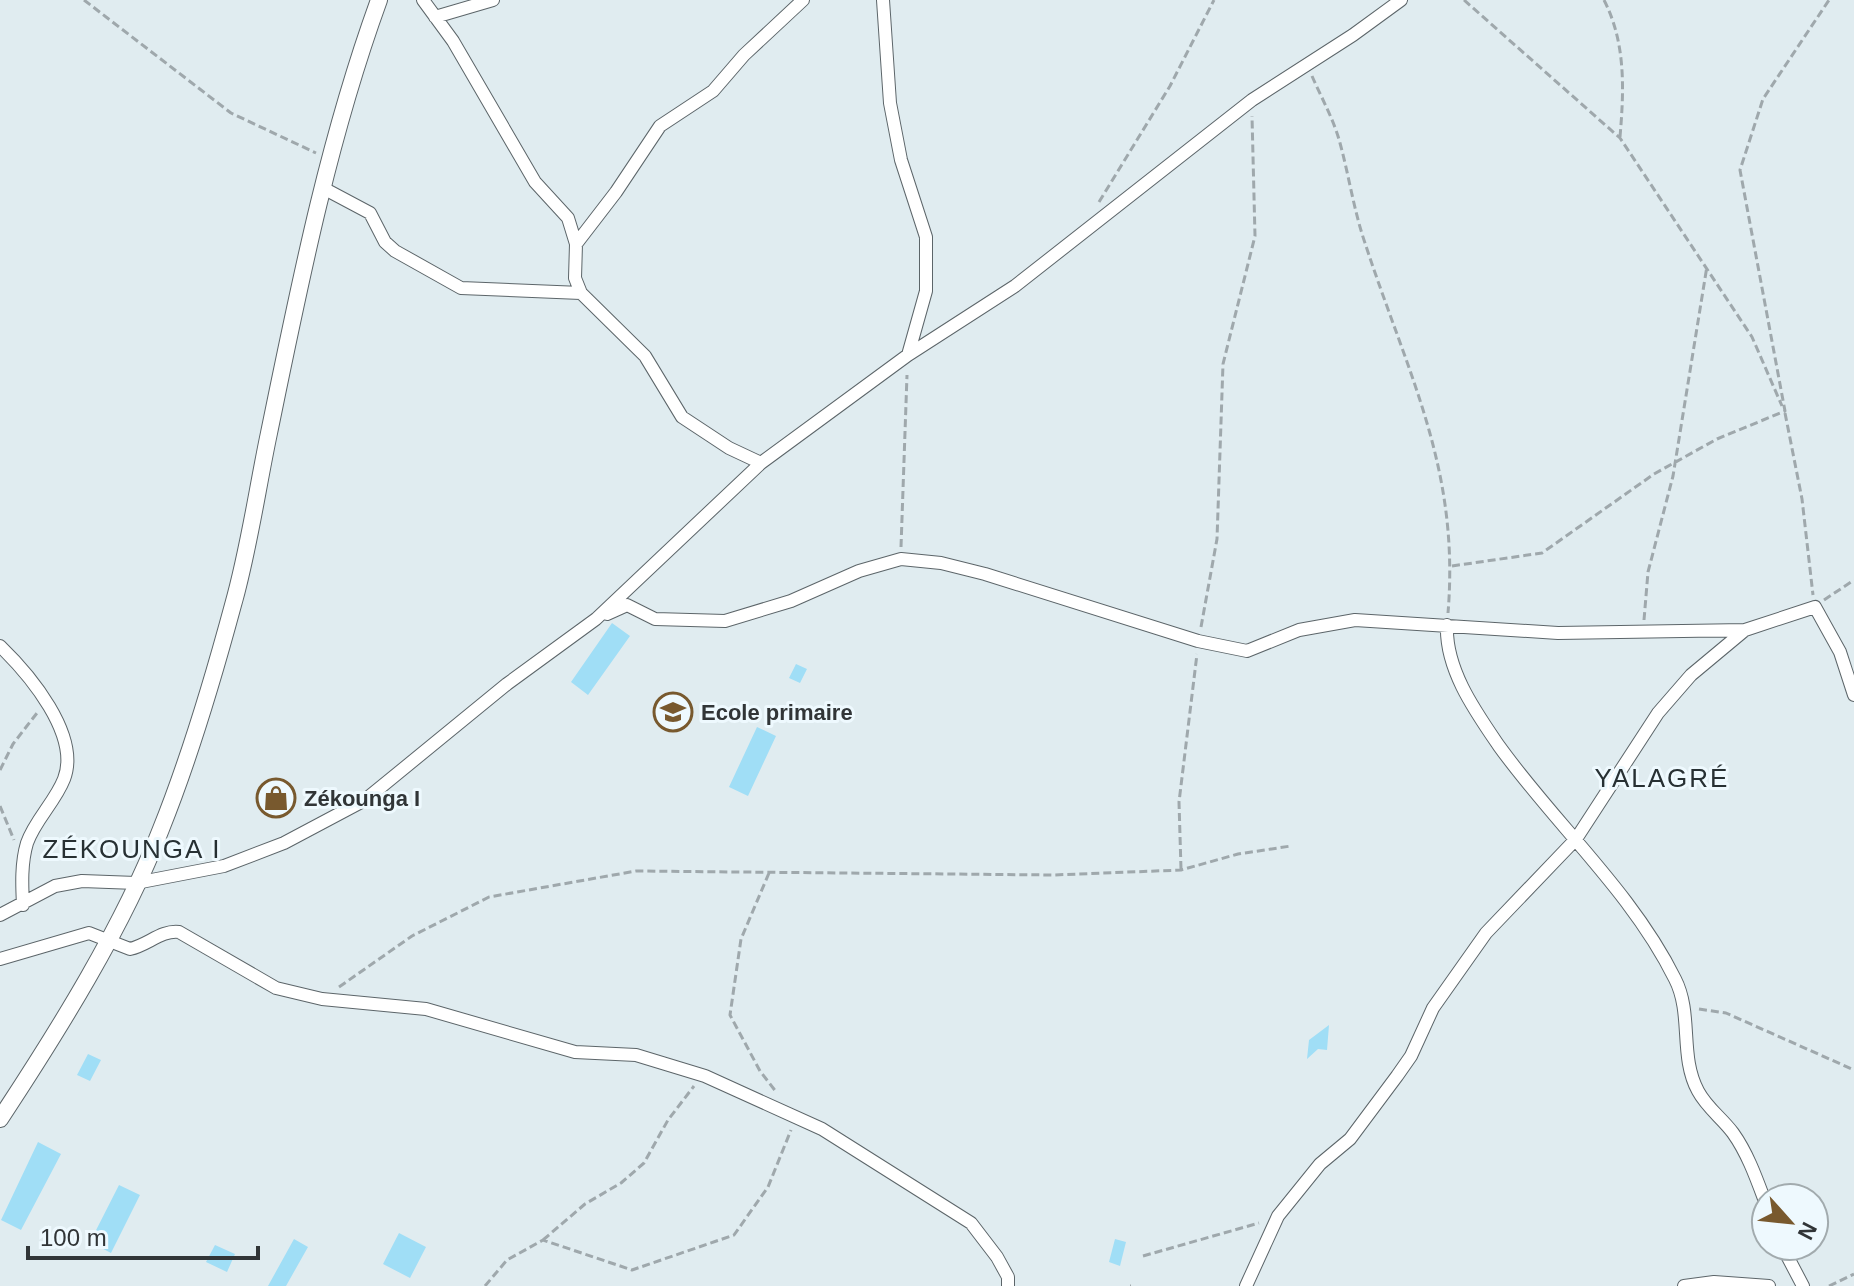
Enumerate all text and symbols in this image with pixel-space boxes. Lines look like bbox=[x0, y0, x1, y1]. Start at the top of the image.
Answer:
school or university icon: Ecole primaire bbox=[652, 691, 694, 733]
place label: Ecole primaire bbox=[701, 700, 853, 725]
district label: YALAGRÉ bbox=[1595, 763, 1729, 793]
shop icon: Zékounga I bbox=[255, 777, 297, 819]
place label: Zékounga I bbox=[304, 786, 420, 811]
district label: ZÉKOUNGA I bbox=[43, 834, 221, 864]
north arrow bbox=[1750, 1182, 1830, 1262]
scale bar bbox=[28, 1210, 258, 1260]
text: N bbox=[1793, 1218, 1822, 1244]
text: 100 m bbox=[40, 1224, 107, 1251]

